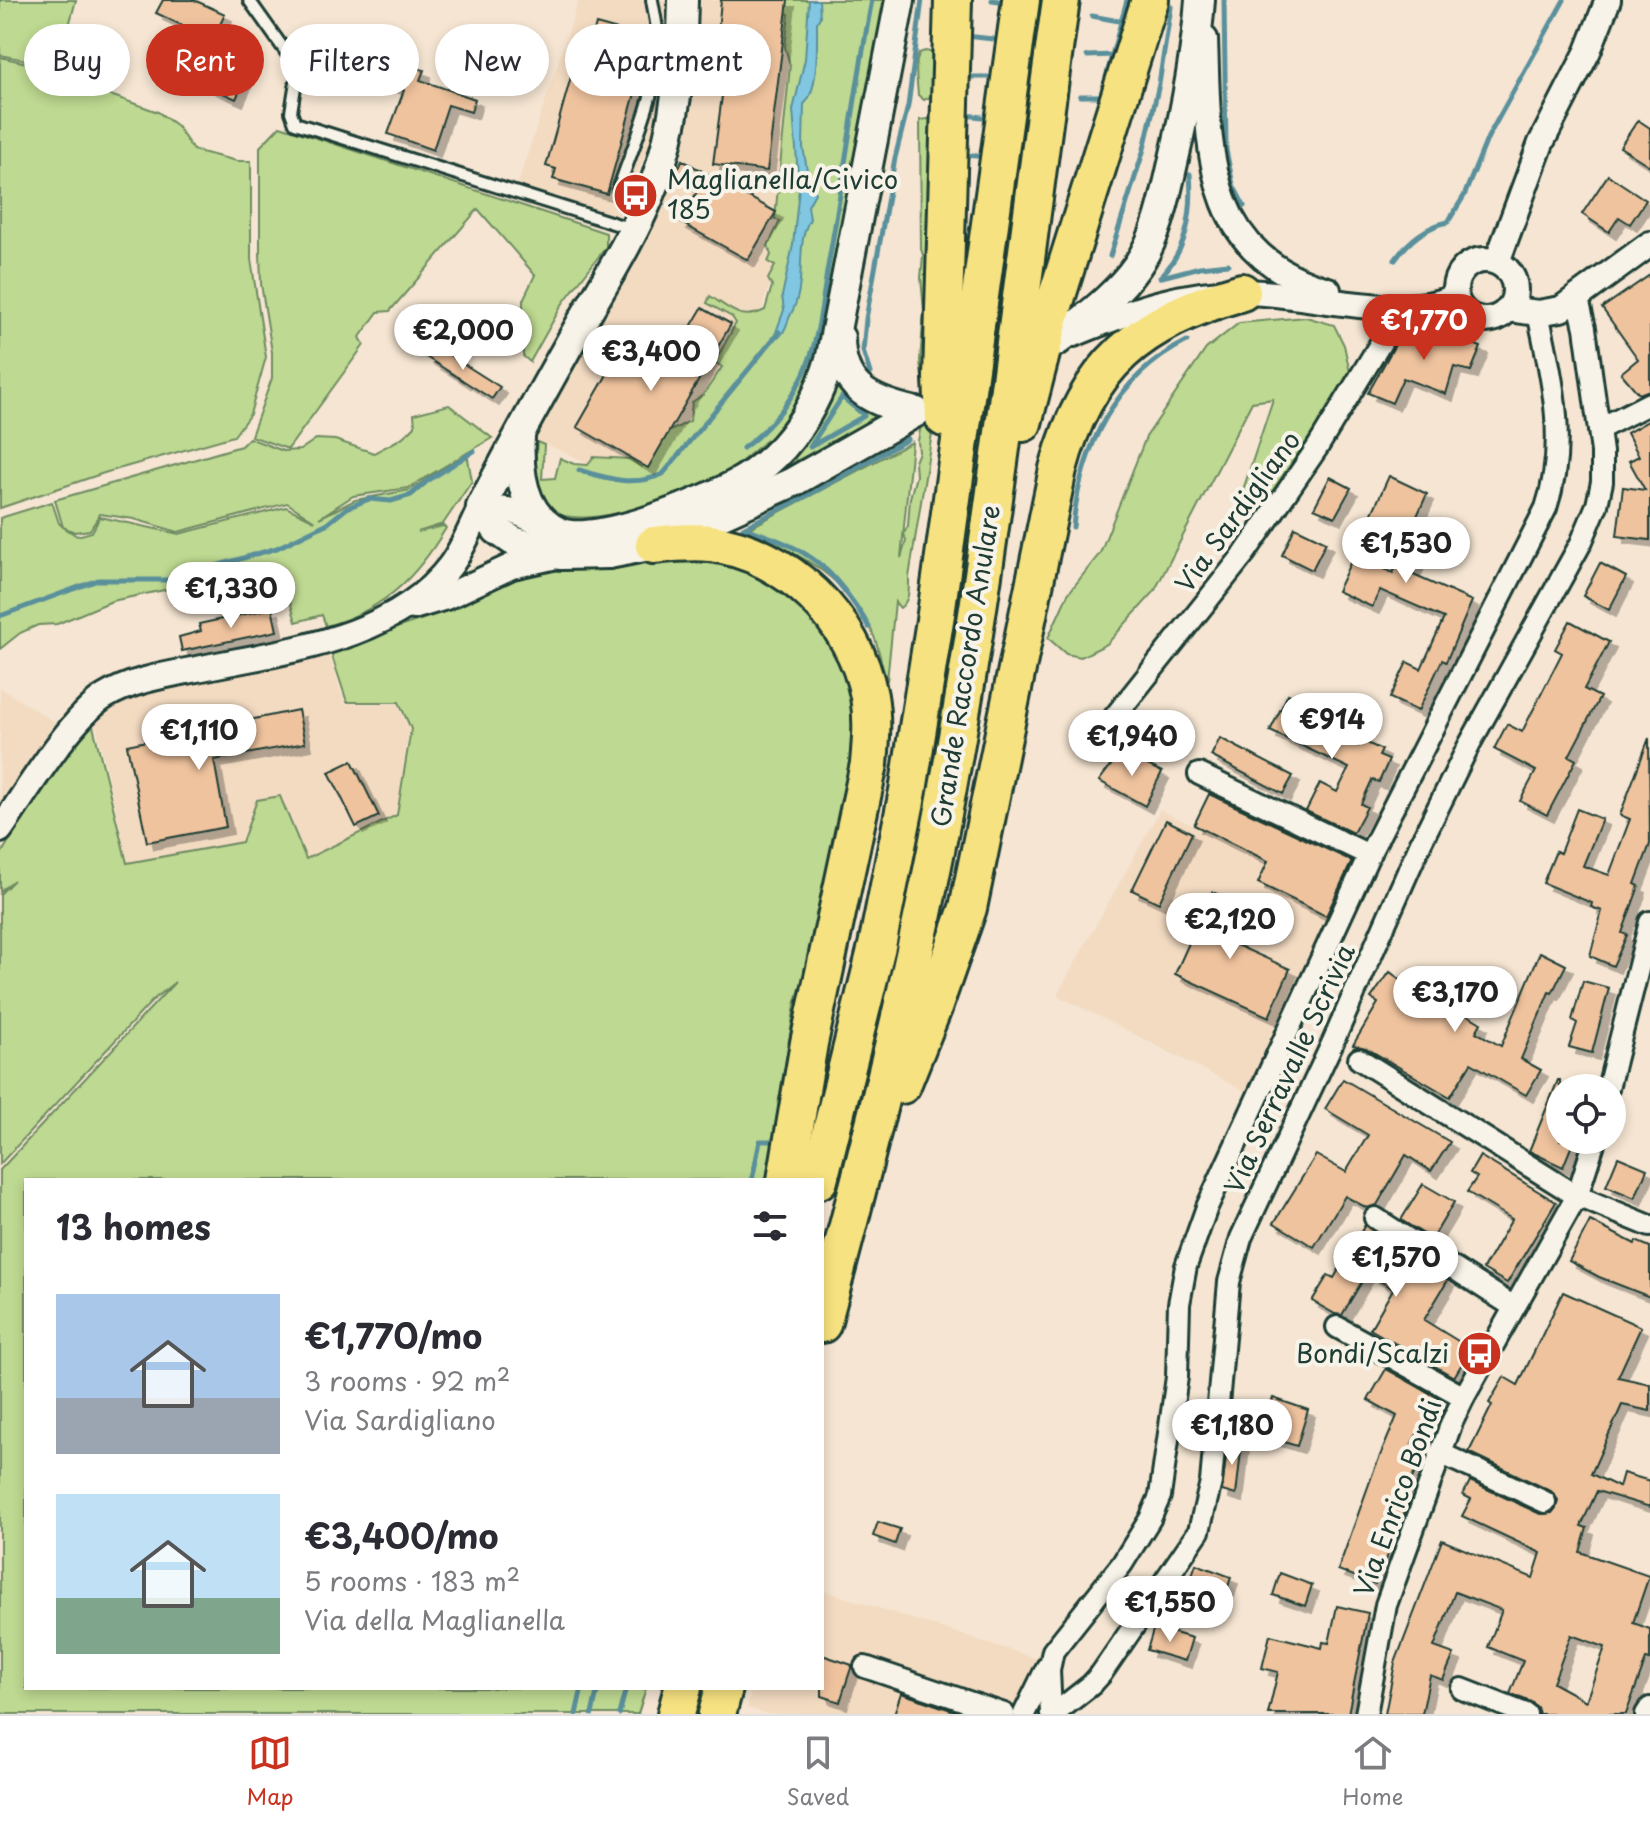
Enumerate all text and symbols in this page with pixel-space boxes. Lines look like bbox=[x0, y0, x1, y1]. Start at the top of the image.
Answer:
chip: Buy bbox=[24, 24, 130, 96]
chip: Rent bbox=[146, 24, 264, 96]
chip: Filters bbox=[280, 24, 419, 96]
chip: New bbox=[435, 24, 549, 96]
chip: Apartment bbox=[565, 24, 771, 96]
place label: Maglianella/Civico 185 bbox=[667, 159, 898, 228]
bus stop icon: Maglianella/Civico 185 bbox=[612, 171, 660, 219]
pin: €1,770 bbox=[1359, 294, 1489, 362]
text: €1,770 bbox=[1380, 300, 1468, 339]
pin: €2,000 bbox=[398, 304, 528, 372]
text: €2,000 bbox=[412, 310, 514, 349]
pin: €3,400 bbox=[586, 325, 716, 393]
text: €3,400 bbox=[601, 331, 701, 370]
street label: Via Sardigliano bbox=[1165, 422, 1309, 600]
street label: Grande Raccordo Anulare bbox=[920, 502, 1009, 830]
pin: €1,530 bbox=[1341, 517, 1471, 585]
text: €1,530 bbox=[1360, 523, 1452, 562]
pin: €1,330 bbox=[166, 562, 296, 630]
text: €1,330 bbox=[184, 568, 278, 607]
pin: €914 bbox=[1285, 693, 1379, 761]
text: €914 bbox=[1299, 699, 1365, 738]
pin: €1,110 bbox=[134, 704, 264, 772]
text: €1,110 bbox=[159, 710, 239, 749]
pin: €1,940 bbox=[1067, 710, 1197, 778]
text: €1,940 bbox=[1086, 716, 1178, 755]
pin: €2,120 bbox=[1165, 893, 1295, 961]
text: €2,120 bbox=[1184, 899, 1276, 938]
street label: Via Serravalle Scrivia bbox=[1214, 936, 1364, 1200]
pin: €3,170 bbox=[1390, 966, 1520, 1034]
text: €3,170 bbox=[1411, 972, 1499, 1011]
map controls bbox=[1546, 1074, 1626, 1154]
button: locate bbox=[1546, 1074, 1626, 1154]
text: 13 homes bbox=[56, 1200, 211, 1252]
icon: filters bbox=[748, 1204, 792, 1248]
pin: €1,570 bbox=[1331, 1231, 1461, 1299]
text: €1,570 bbox=[1351, 1237, 1441, 1276]
text: €1,770/mo bbox=[304, 1309, 482, 1361]
icon: home bbox=[120, 1326, 216, 1422]
bus stop icon: Bondi/Scalzi bbox=[1456, 1330, 1504, 1378]
place label: Bondi/Scalzi bbox=[1296, 1333, 1449, 1372]
text: 3 rooms · 92 m² bbox=[304, 1361, 510, 1400]
street label: Via Enrico Bondi bbox=[1343, 1393, 1450, 1602]
pin: €1,180 bbox=[1167, 1399, 1297, 1467]
text: Via Sardigliano bbox=[304, 1400, 496, 1439]
text: €1,180 bbox=[1190, 1405, 1274, 1444]
text: €3,400/mo bbox=[304, 1509, 499, 1561]
icon: home bbox=[120, 1526, 216, 1622]
text: 5 rooms · 183 m² bbox=[304, 1561, 520, 1600]
pin: €1,550 bbox=[1105, 1576, 1235, 1644]
text: €1,550 bbox=[1124, 1582, 1216, 1621]
text: Via della Maglianella bbox=[304, 1600, 565, 1639]
tab: Map bbox=[247, 1731, 294, 1812]
tab: Saved bbox=[787, 1731, 849, 1812]
tab: Home bbox=[1342, 1731, 1403, 1812]

